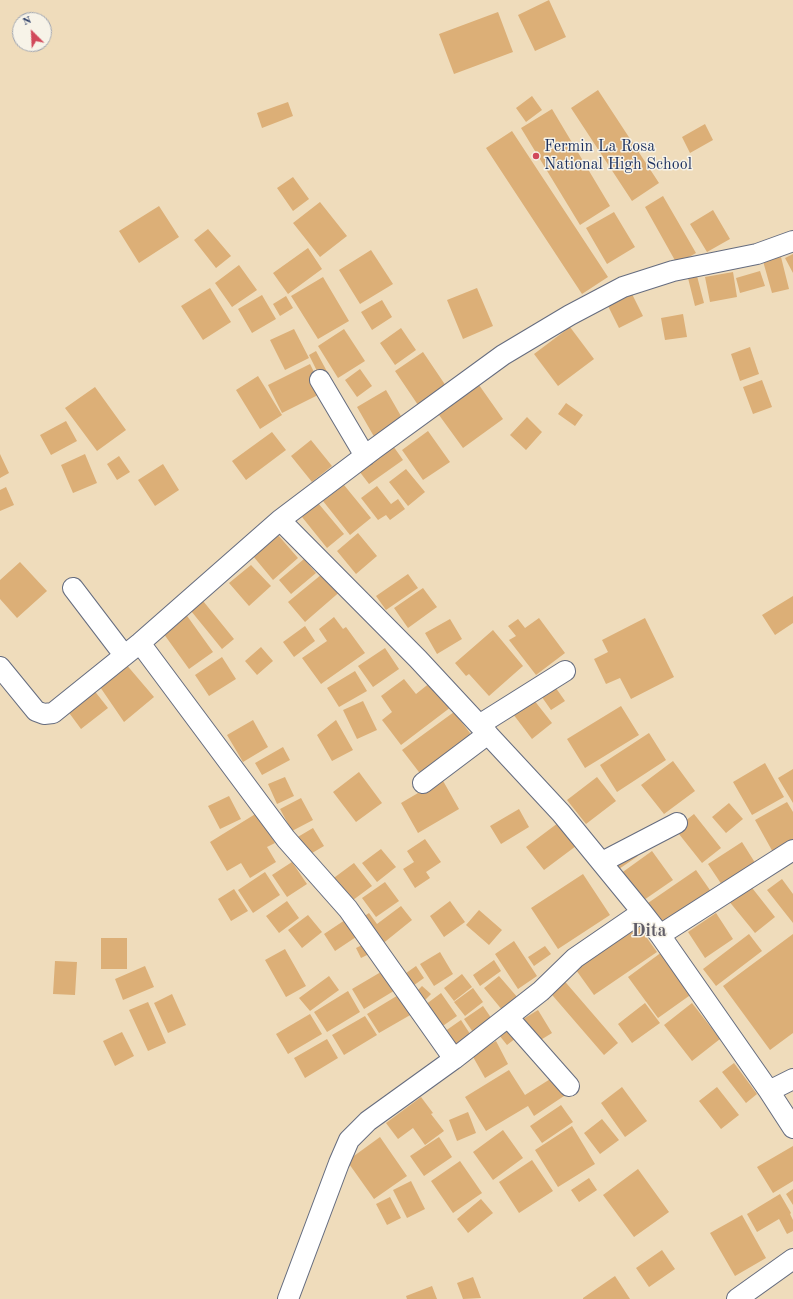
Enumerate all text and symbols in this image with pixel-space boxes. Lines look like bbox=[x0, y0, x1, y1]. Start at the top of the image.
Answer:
north arrow bbox=[12, 12, 52, 52]
text: N bbox=[21, 15, 33, 28]
place label: Fermin La Rosa National High School bbox=[544, 137, 692, 175]
marker: Fermin La Rosa National High School bbox=[531, 151, 541, 161]
district label: Dita bbox=[631, 920, 667, 942]

